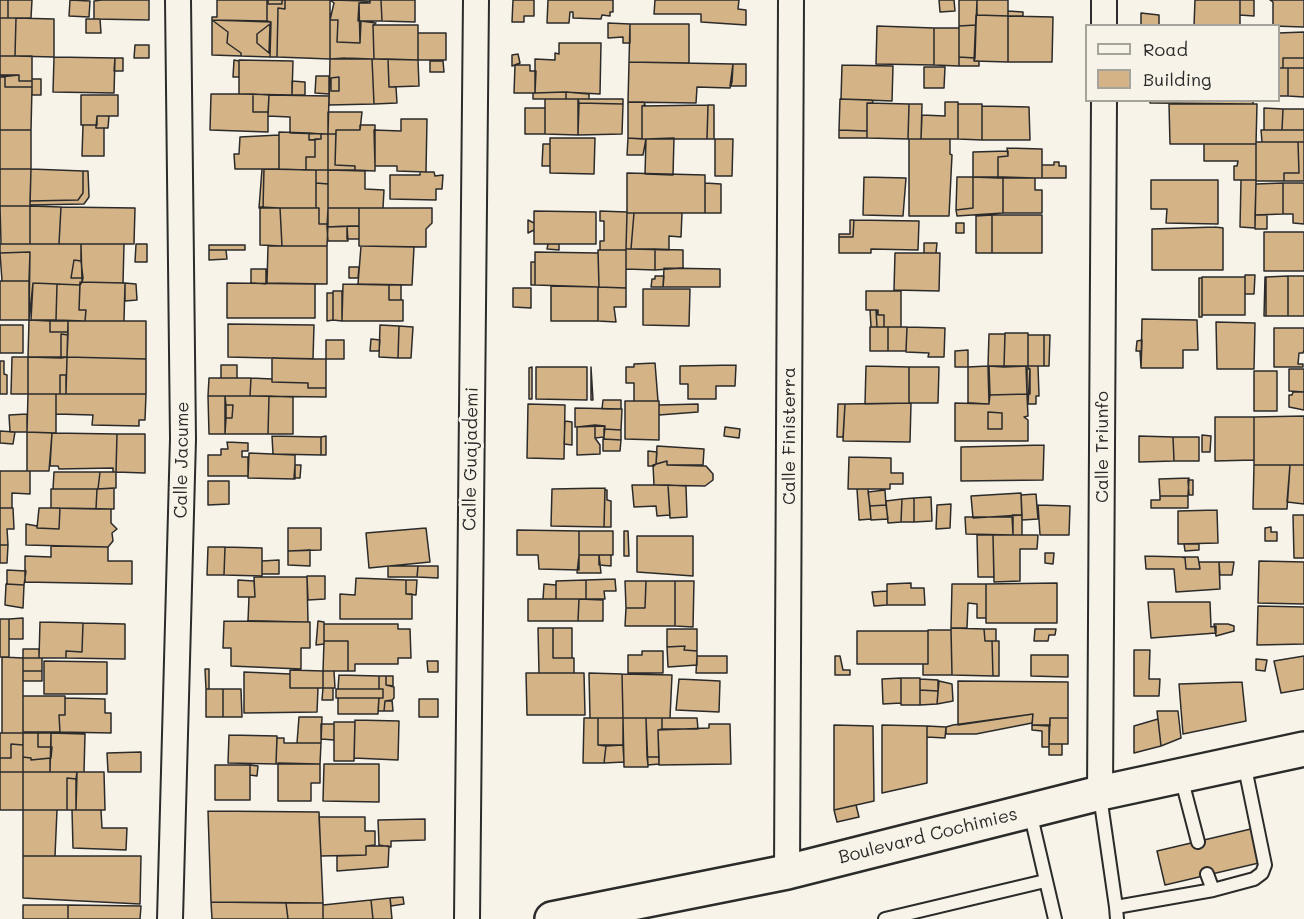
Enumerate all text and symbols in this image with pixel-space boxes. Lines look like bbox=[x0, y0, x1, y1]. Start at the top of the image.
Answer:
legend bbox=[1085, 24, 1280, 102]
text: Road bbox=[1143, 37, 1188, 61]
text: Building bbox=[1143, 67, 1211, 91]
street label: Calle Finisterra bbox=[778, 367, 800, 505]
street label: Calle Guajademi bbox=[459, 387, 483, 531]
street label: Calle Triunfo bbox=[1091, 391, 1113, 503]
street label: Calle Jacume bbox=[170, 401, 194, 519]
street label: Boulevard Cochimies bbox=[836, 803, 1020, 869]

